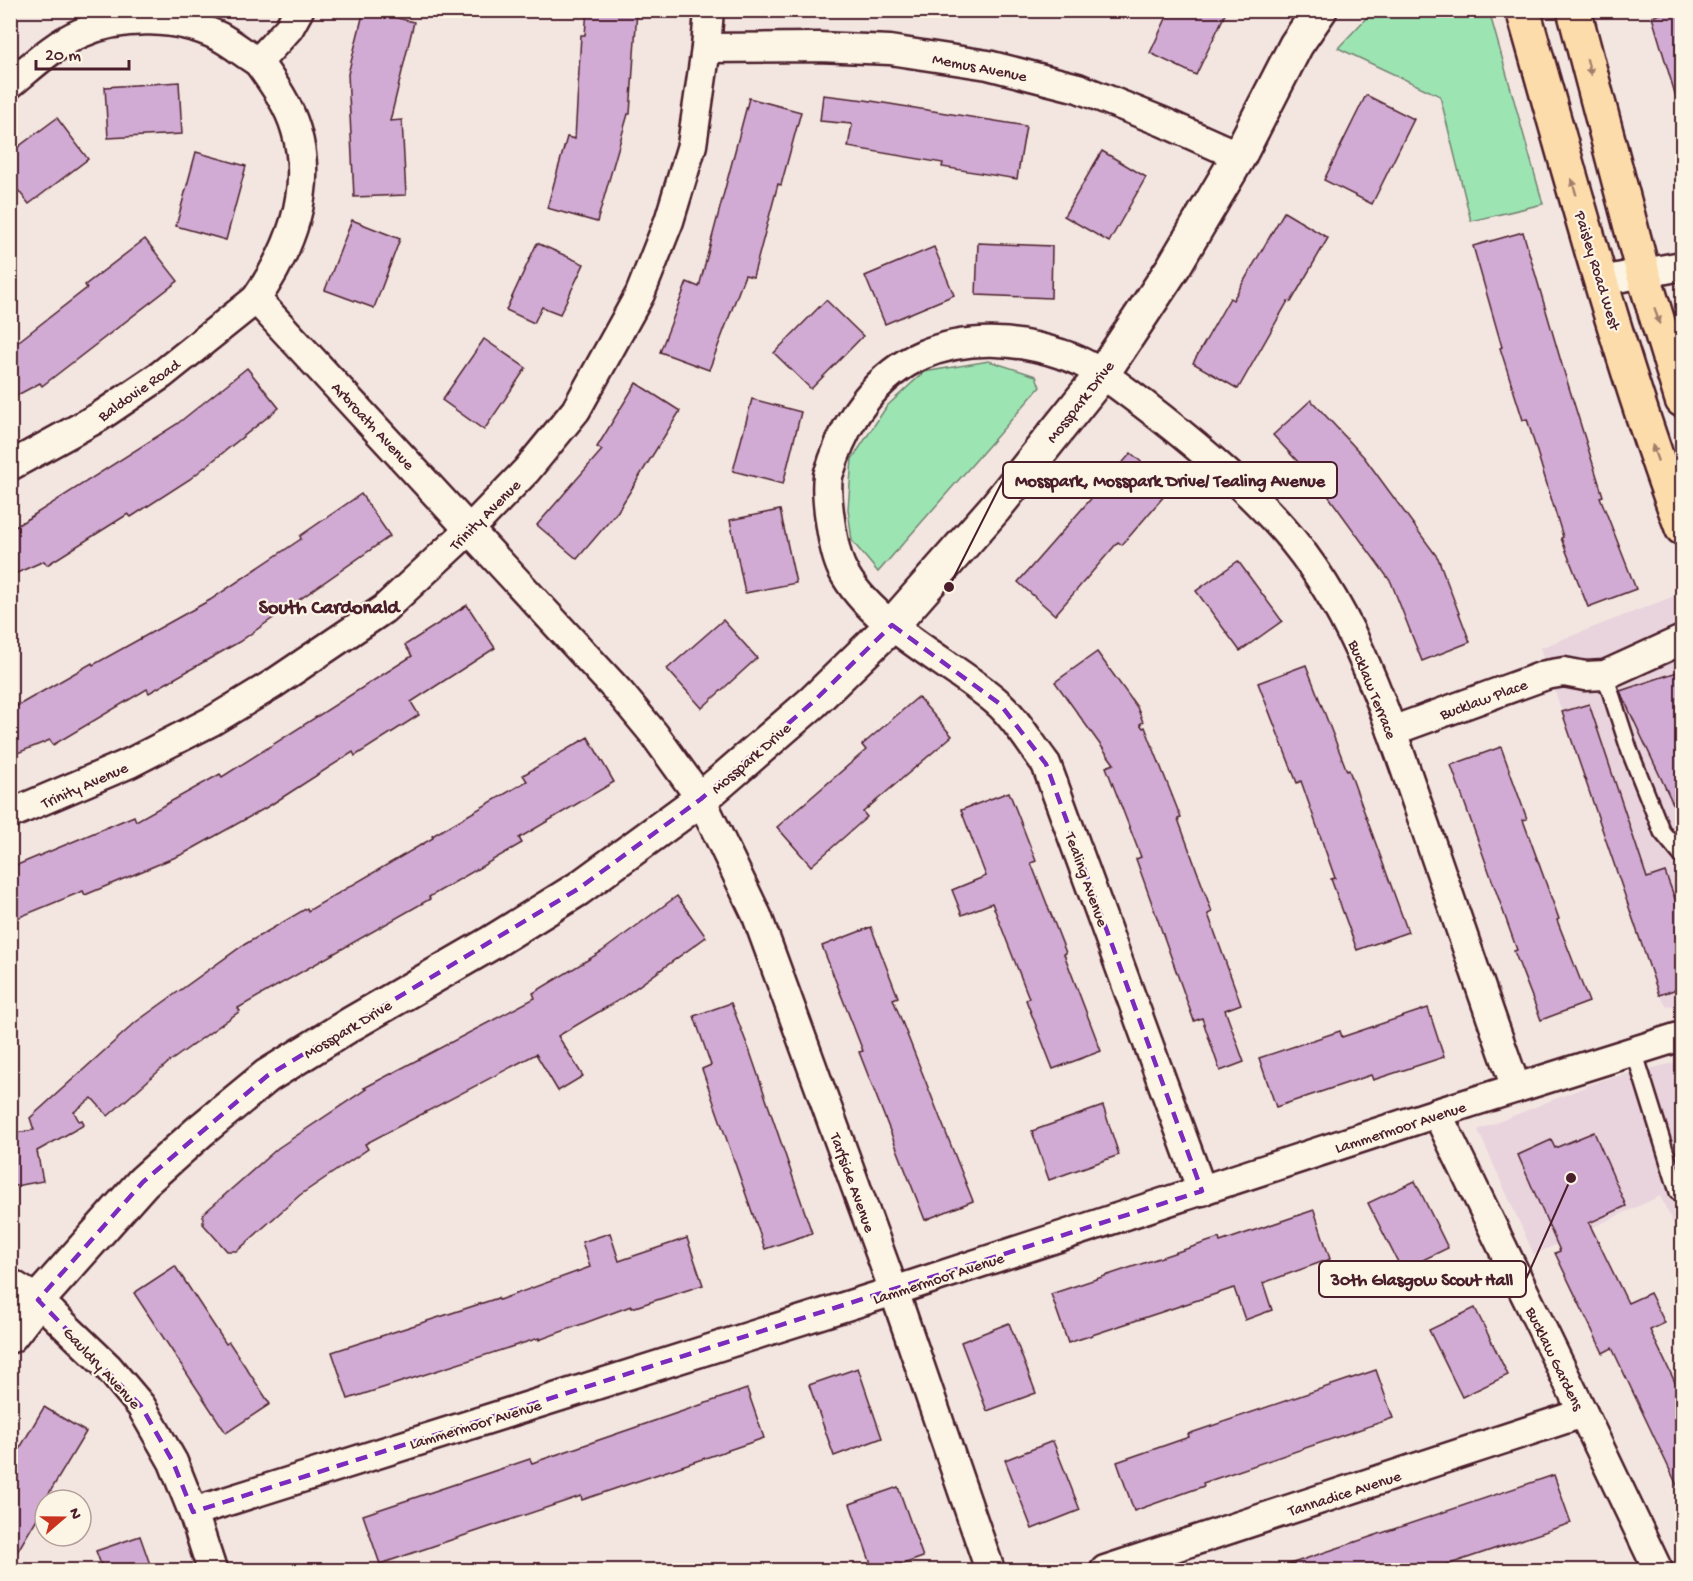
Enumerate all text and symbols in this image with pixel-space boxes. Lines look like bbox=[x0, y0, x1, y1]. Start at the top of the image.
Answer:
scale bar bbox=[36, 33, 129, 71]
text: 20 m bbox=[45, 46, 81, 67]
street label: Memus Avenue bbox=[930, 51, 1029, 88]
one-way arrow bbox=[1585, 58, 1595, 76]
one-way arrow bbox=[1569, 177, 1578, 195]
street label: Paisley Road West bbox=[1568, 208, 1623, 334]
one-way arrow bbox=[1652, 307, 1662, 325]
street label: Baldovie Road bbox=[95, 356, 186, 428]
street label: Mosspark Drive bbox=[1044, 358, 1120, 448]
street label: Arbroath Avenue bbox=[326, 379, 418, 476]
one-way arrow bbox=[1649, 444, 1659, 462]
callout: Mosspark, Mosspark Drive/ Tealing Avenue bbox=[1003, 462, 1337, 498]
text: Mosspark, Mosspark Drive/ Tealing Avenue bbox=[1015, 472, 1326, 493]
street label: Trinity Avenue bbox=[446, 476, 526, 557]
district label: South Cardonald bbox=[259, 598, 402, 621]
street label: Bucklaw Terrace bbox=[1342, 637, 1400, 743]
street label: Bucklaw Place bbox=[1437, 676, 1531, 726]
street label: Mosspark Drive bbox=[709, 719, 797, 799]
street label: Trinity Avenue bbox=[38, 759, 132, 815]
street label: Tealing Avenue bbox=[1059, 830, 1111, 931]
street label: Mosspark Drive bbox=[301, 997, 397, 1065]
street label: Lammermoor Avenue bbox=[1333, 1099, 1470, 1160]
street label: Tarfside Avenue bbox=[824, 1130, 878, 1236]
street label: Lammermoor Avenue bbox=[871, 1250, 1008, 1311]
callout: 30th Glasgow Scout Hall bbox=[1319, 1261, 1526, 1297]
text: 30th Glasgow Scout Hall bbox=[1330, 1271, 1513, 1292]
street label: Bucklaw Gardens bbox=[1519, 1304, 1587, 1415]
street label: Gauldry Avenue bbox=[58, 1325, 144, 1415]
street label: Lammermoor Avenue bbox=[408, 1397, 545, 1455]
street label: Tannadice Avenue bbox=[1285, 1468, 1405, 1523]
north arrow bbox=[33, 1488, 93, 1548]
text: N bbox=[63, 1506, 85, 1523]

